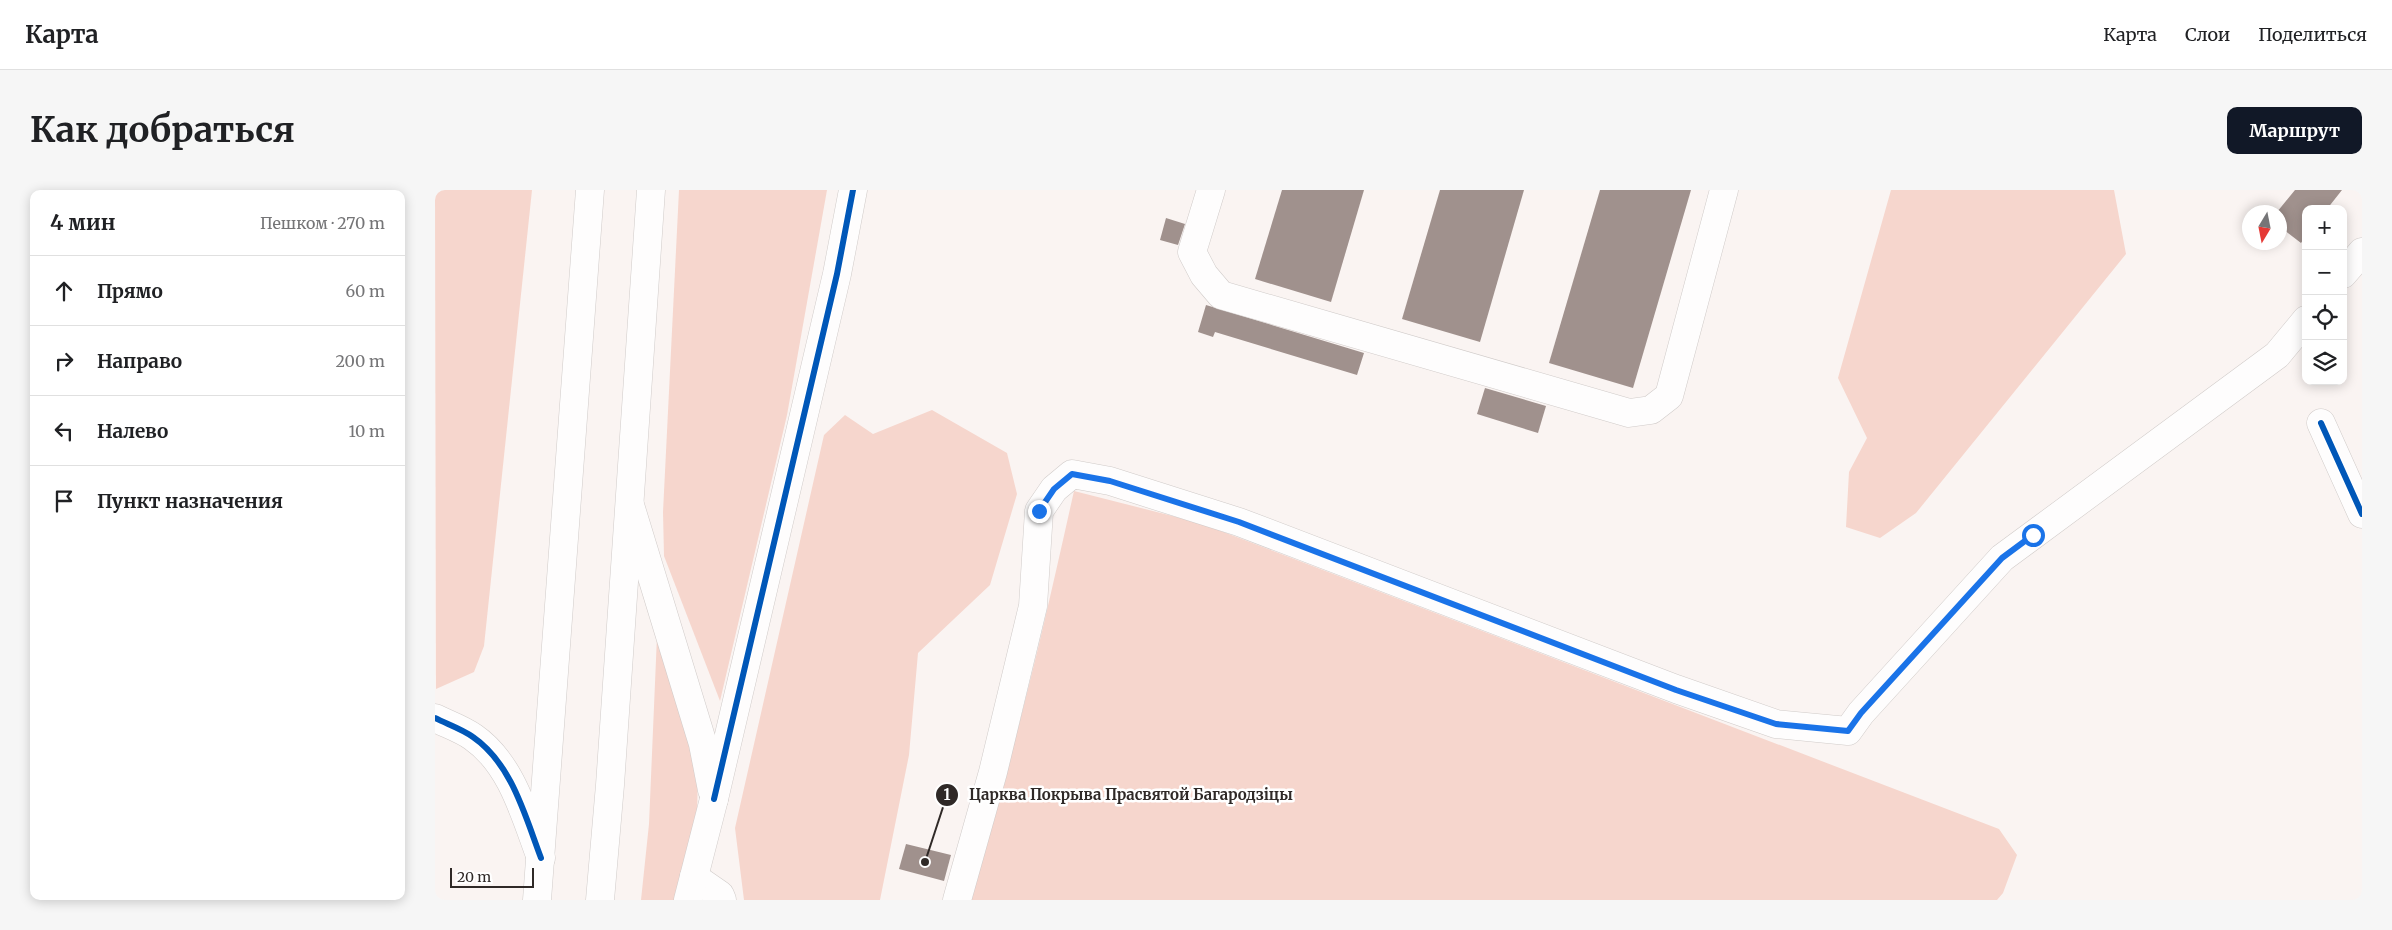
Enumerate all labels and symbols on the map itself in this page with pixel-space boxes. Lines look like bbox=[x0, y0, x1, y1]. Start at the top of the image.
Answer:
north arrow bbox=[2242, 205, 2287, 250]
route end bbox=[1028, 500, 1051, 523]
route start bbox=[2022, 524, 2045, 547]
callout: Царква Покрыва Прасвятой Багародзіцы bbox=[934, 780, 1303, 810]
text: 1 bbox=[944, 785, 951, 804]
text: Царква Покрыва Прасвятой Багародзіцы bbox=[969, 785, 1293, 804]
scale bar bbox=[450, 865, 534, 888]

